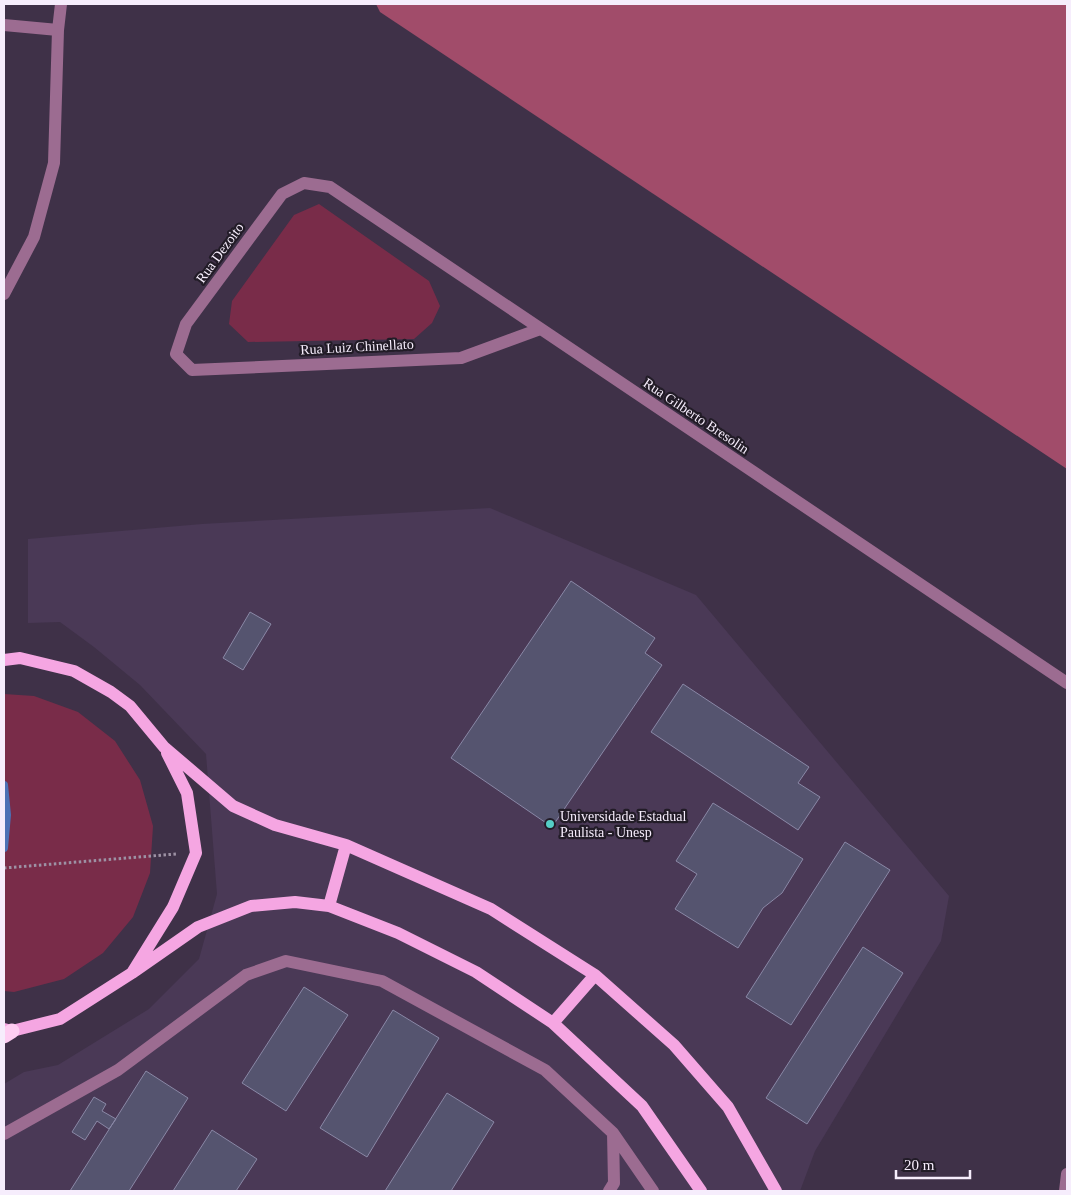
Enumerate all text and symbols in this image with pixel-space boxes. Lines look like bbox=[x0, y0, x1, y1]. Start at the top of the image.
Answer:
street label: Rua Dezoito bbox=[193, 220, 247, 286]
street label: Rua Luiz Chinellato bbox=[300, 337, 414, 357]
street label: Rua Gilberto Bresolin bbox=[641, 375, 751, 457]
place label: Universidade Estadual Paulista - Unesp bbox=[560, 809, 686, 840]
marker: Universidade Estadual Paulista - Unesp bbox=[544, 818, 556, 830]
scale bar bbox=[896, 1148, 970, 1180]
text: 20 m bbox=[904, 1157, 935, 1173]

